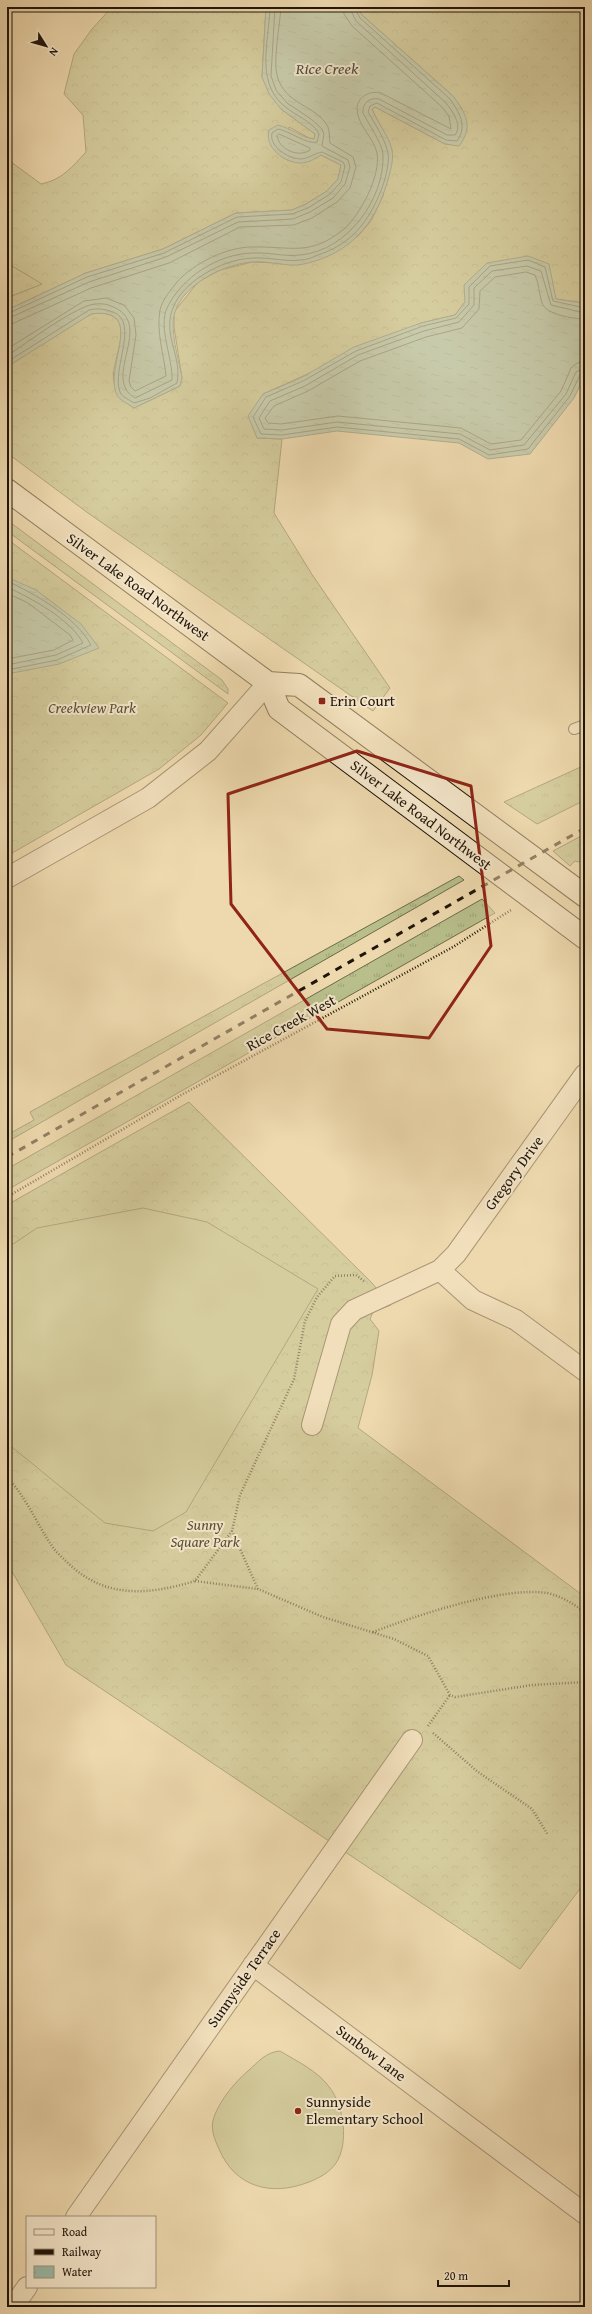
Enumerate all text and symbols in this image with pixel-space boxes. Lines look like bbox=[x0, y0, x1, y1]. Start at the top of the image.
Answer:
north arrow bbox=[26, 26, 66, 66]
text: N bbox=[45, 44, 63, 60]
water label: Rice Creek bbox=[295, 56, 359, 80]
street label: Silver Lake Road Northwest bbox=[62, 528, 215, 646]
place label: Erin Court bbox=[330, 690, 396, 711]
marker: Erin Court bbox=[317, 696, 327, 706]
park label: Creekview Park bbox=[48, 697, 136, 718]
street label: Silver Lake Road Northwest bbox=[346, 754, 497, 875]
street label: Rice Creek West bbox=[242, 989, 340, 1056]
street label: Gregory Drive bbox=[479, 1131, 548, 1214]
park label: Sunny Square Park bbox=[170, 1514, 240, 1552]
street label: Sunnyside Terrace bbox=[202, 1924, 285, 2031]
street label: Sunbow Lane bbox=[332, 2019, 411, 2086]
place label: Sunnyside Elementary School bbox=[306, 2091, 424, 2129]
marker: Sunnyside Elementary School bbox=[293, 2106, 303, 2116]
legend bbox=[26, 2216, 156, 2288]
text: Road bbox=[62, 2223, 88, 2240]
text: Railway bbox=[62, 2243, 101, 2260]
scale bar bbox=[438, 2262, 509, 2288]
text: Water bbox=[62, 2263, 92, 2280]
text: 20 m bbox=[444, 2267, 468, 2284]

